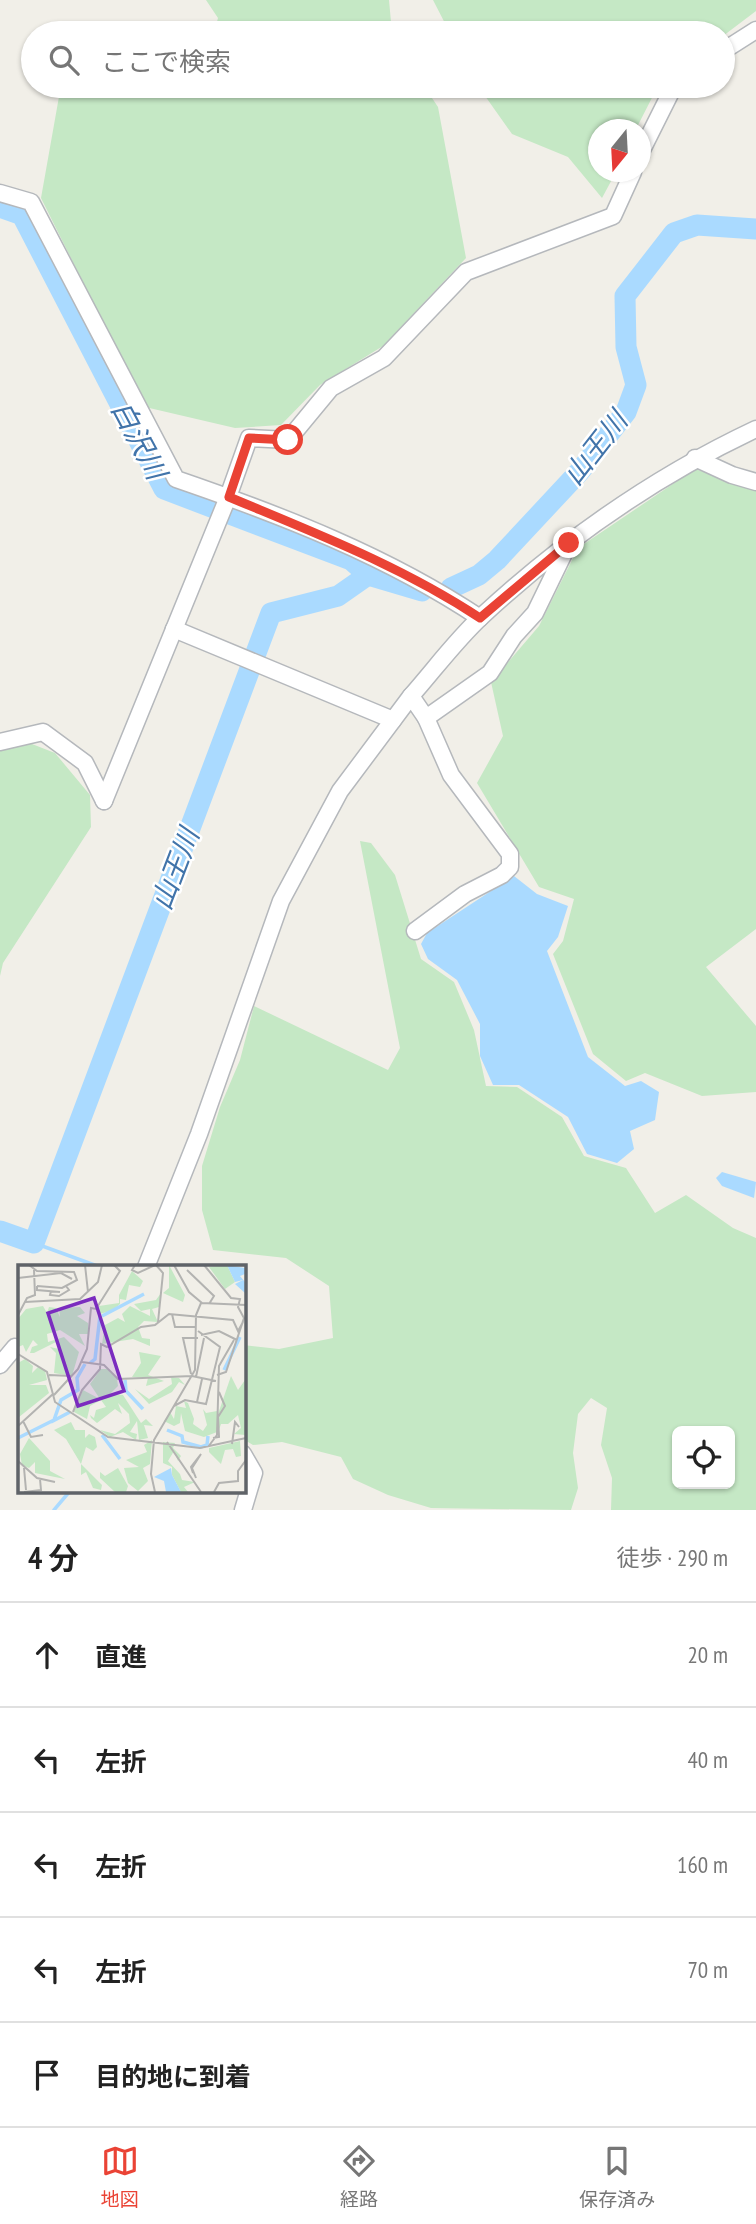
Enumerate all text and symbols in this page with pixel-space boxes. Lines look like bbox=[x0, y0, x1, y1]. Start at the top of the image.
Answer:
search box bbox=[21, 21, 735, 98]
icon: search bbox=[45, 41, 83, 79]
text: ここで検索 bbox=[101, 45, 231, 78]
north arrow bbox=[588, 119, 651, 182]
water label: 白沢川 bbox=[103, 394, 177, 488]
water label: 山王川 bbox=[554, 401, 637, 492]
route start bbox=[272, 424, 303, 455]
route end bbox=[553, 527, 584, 558]
water label: 山王川 bbox=[142, 820, 208, 915]
inset map bbox=[18, 1265, 245, 1492]
map controls bbox=[672, 1426, 735, 1489]
button: locate bbox=[672, 1426, 735, 1489]
text: 4 分 bbox=[28, 1538, 79, 1577]
text: 徒歩 · 290 m bbox=[616, 1543, 728, 1572]
icon: ahead bbox=[28, 1636, 66, 1674]
text: 直進 bbox=[95, 1640, 147, 1673]
text: 20 m bbox=[687, 1640, 728, 1669]
icon: left bbox=[28, 1741, 66, 1779]
text: 左折 bbox=[95, 1745, 147, 1778]
text: 40 m bbox=[687, 1745, 728, 1774]
icon: left bbox=[28, 1846, 66, 1884]
text: 左折 bbox=[95, 1850, 147, 1883]
text: 160 m bbox=[677, 1850, 728, 1879]
icon: left bbox=[28, 1951, 66, 1989]
text: 左折 bbox=[95, 1955, 147, 1988]
text: 70 m bbox=[687, 1955, 728, 1984]
icon: arrive bbox=[28, 2056, 66, 2094]
text: 目的地に到着 bbox=[95, 2060, 251, 2093]
tab: 地図 bbox=[101, 2142, 139, 2211]
tab: 経路 bbox=[340, 2142, 378, 2211]
tab: 保存済み bbox=[579, 2142, 655, 2211]

